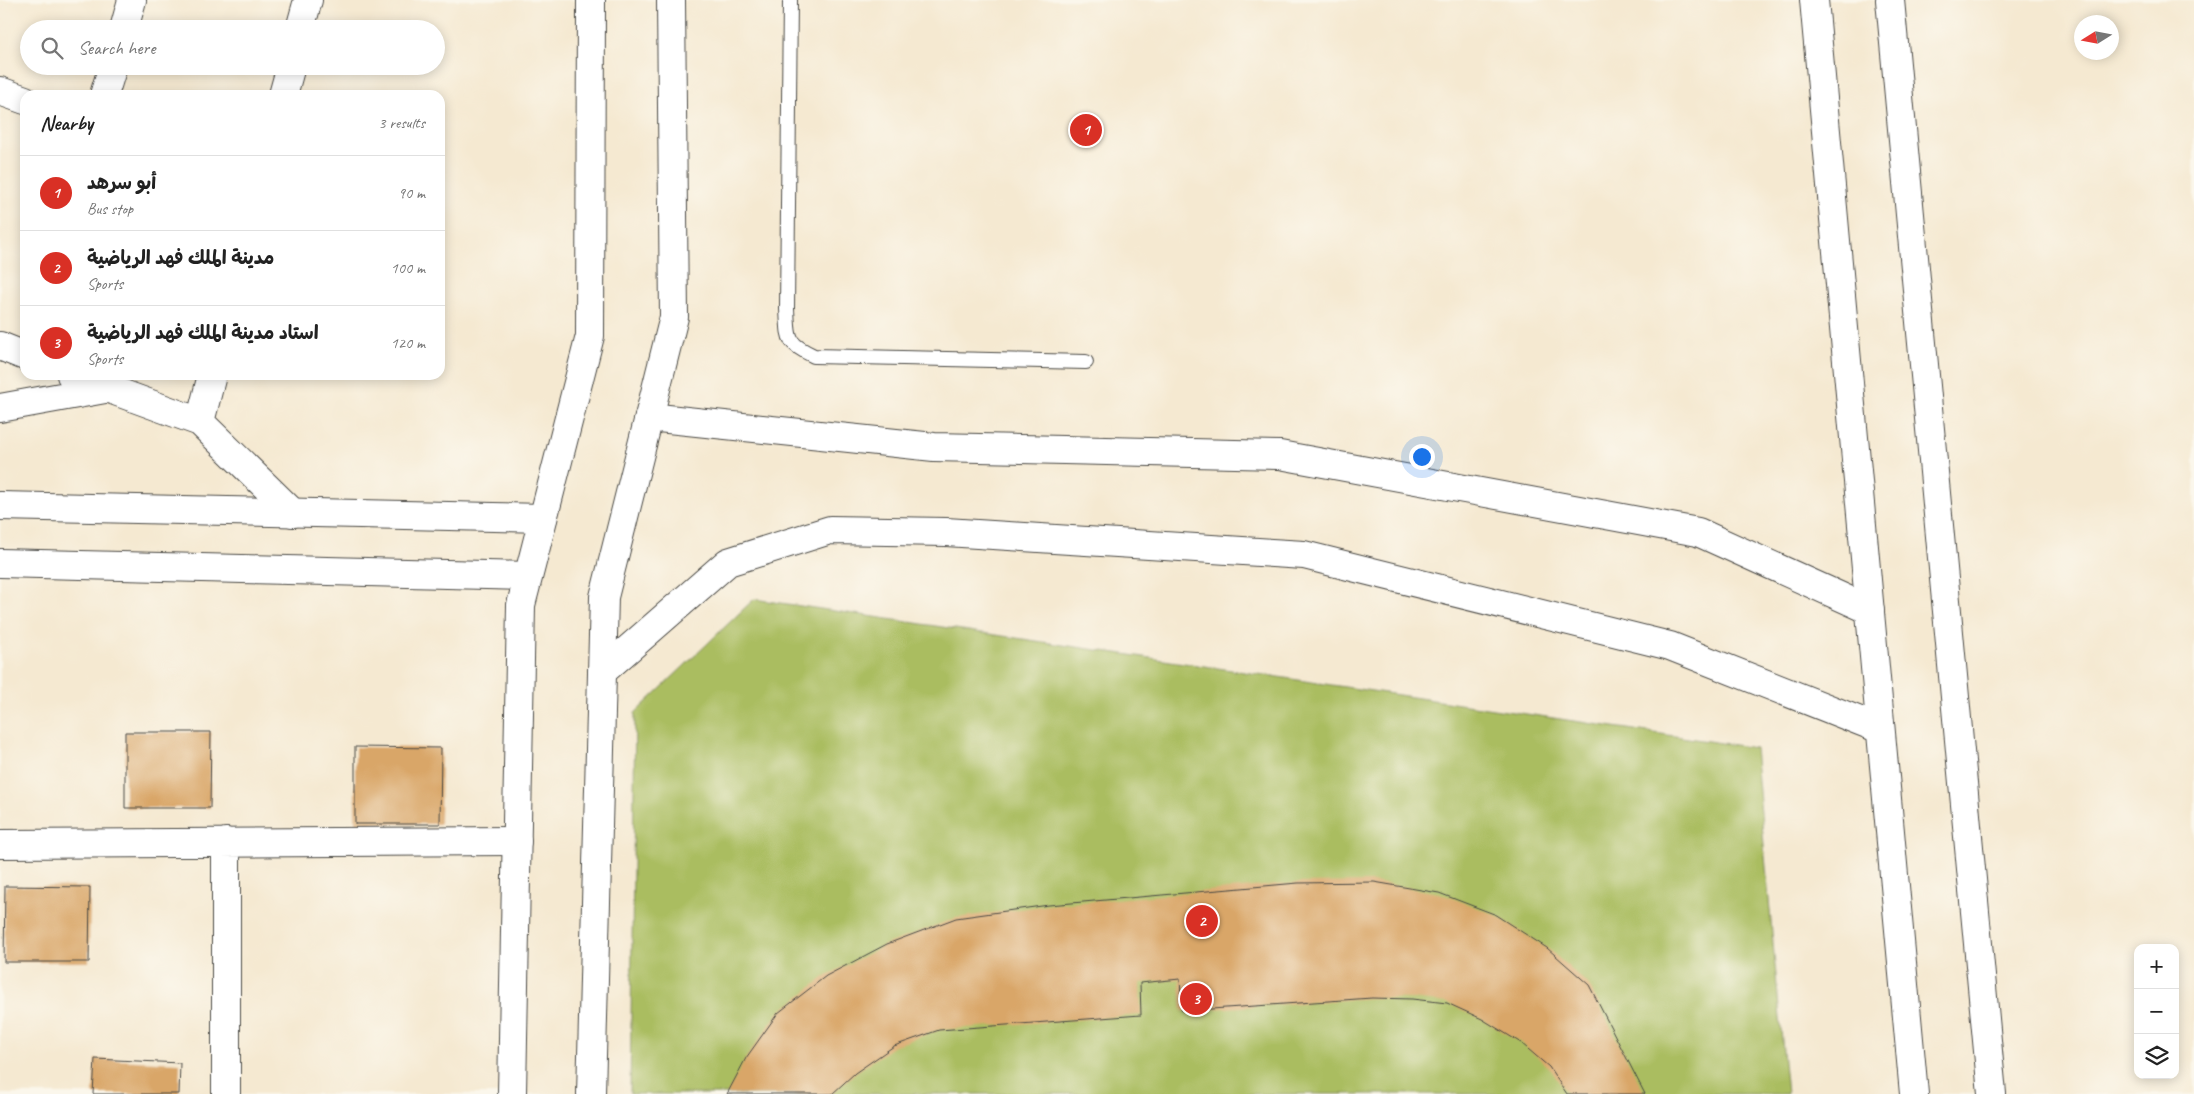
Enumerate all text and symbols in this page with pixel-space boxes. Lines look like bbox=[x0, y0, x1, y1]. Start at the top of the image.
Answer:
north arrow bbox=[2074, 15, 2119, 60]
search box bbox=[20, 20, 445, 75]
icon: search bbox=[38, 34, 66, 62]
text: Search here bbox=[78, 36, 155, 60]
text: Nearby bbox=[40, 110, 93, 136]
pin: 1 bbox=[1070, 111, 1102, 149]
text: 3 results bbox=[378, 113, 425, 133]
text: أبو سرهد bbox=[87, 171, 156, 195]
text: 1 bbox=[52, 183, 60, 203]
text: 90 m bbox=[398, 183, 425, 203]
text: Bus stop bbox=[87, 199, 133, 219]
text: مدينة الملك فهد الرياضية bbox=[87, 246, 274, 270]
text: 2 bbox=[52, 258, 60, 278]
text: 100 m bbox=[391, 258, 425, 278]
text: Sports bbox=[87, 274, 123, 294]
text: استاد مدينة الملك فهد الرياضية bbox=[87, 321, 319, 345]
text: 3 bbox=[52, 333, 60, 353]
text: 120 m bbox=[391, 333, 425, 353]
text: Sports bbox=[87, 349, 123, 369]
your location bbox=[1409, 444, 1435, 470]
pin: 2 bbox=[1186, 902, 1218, 940]
map controls bbox=[2134, 944, 2179, 1079]
button: + bbox=[2134, 944, 2179, 989]
pin: 3 bbox=[1180, 980, 1212, 1018]
button: − bbox=[2134, 989, 2179, 1034]
button: layers bbox=[2134, 1034, 2179, 1079]

